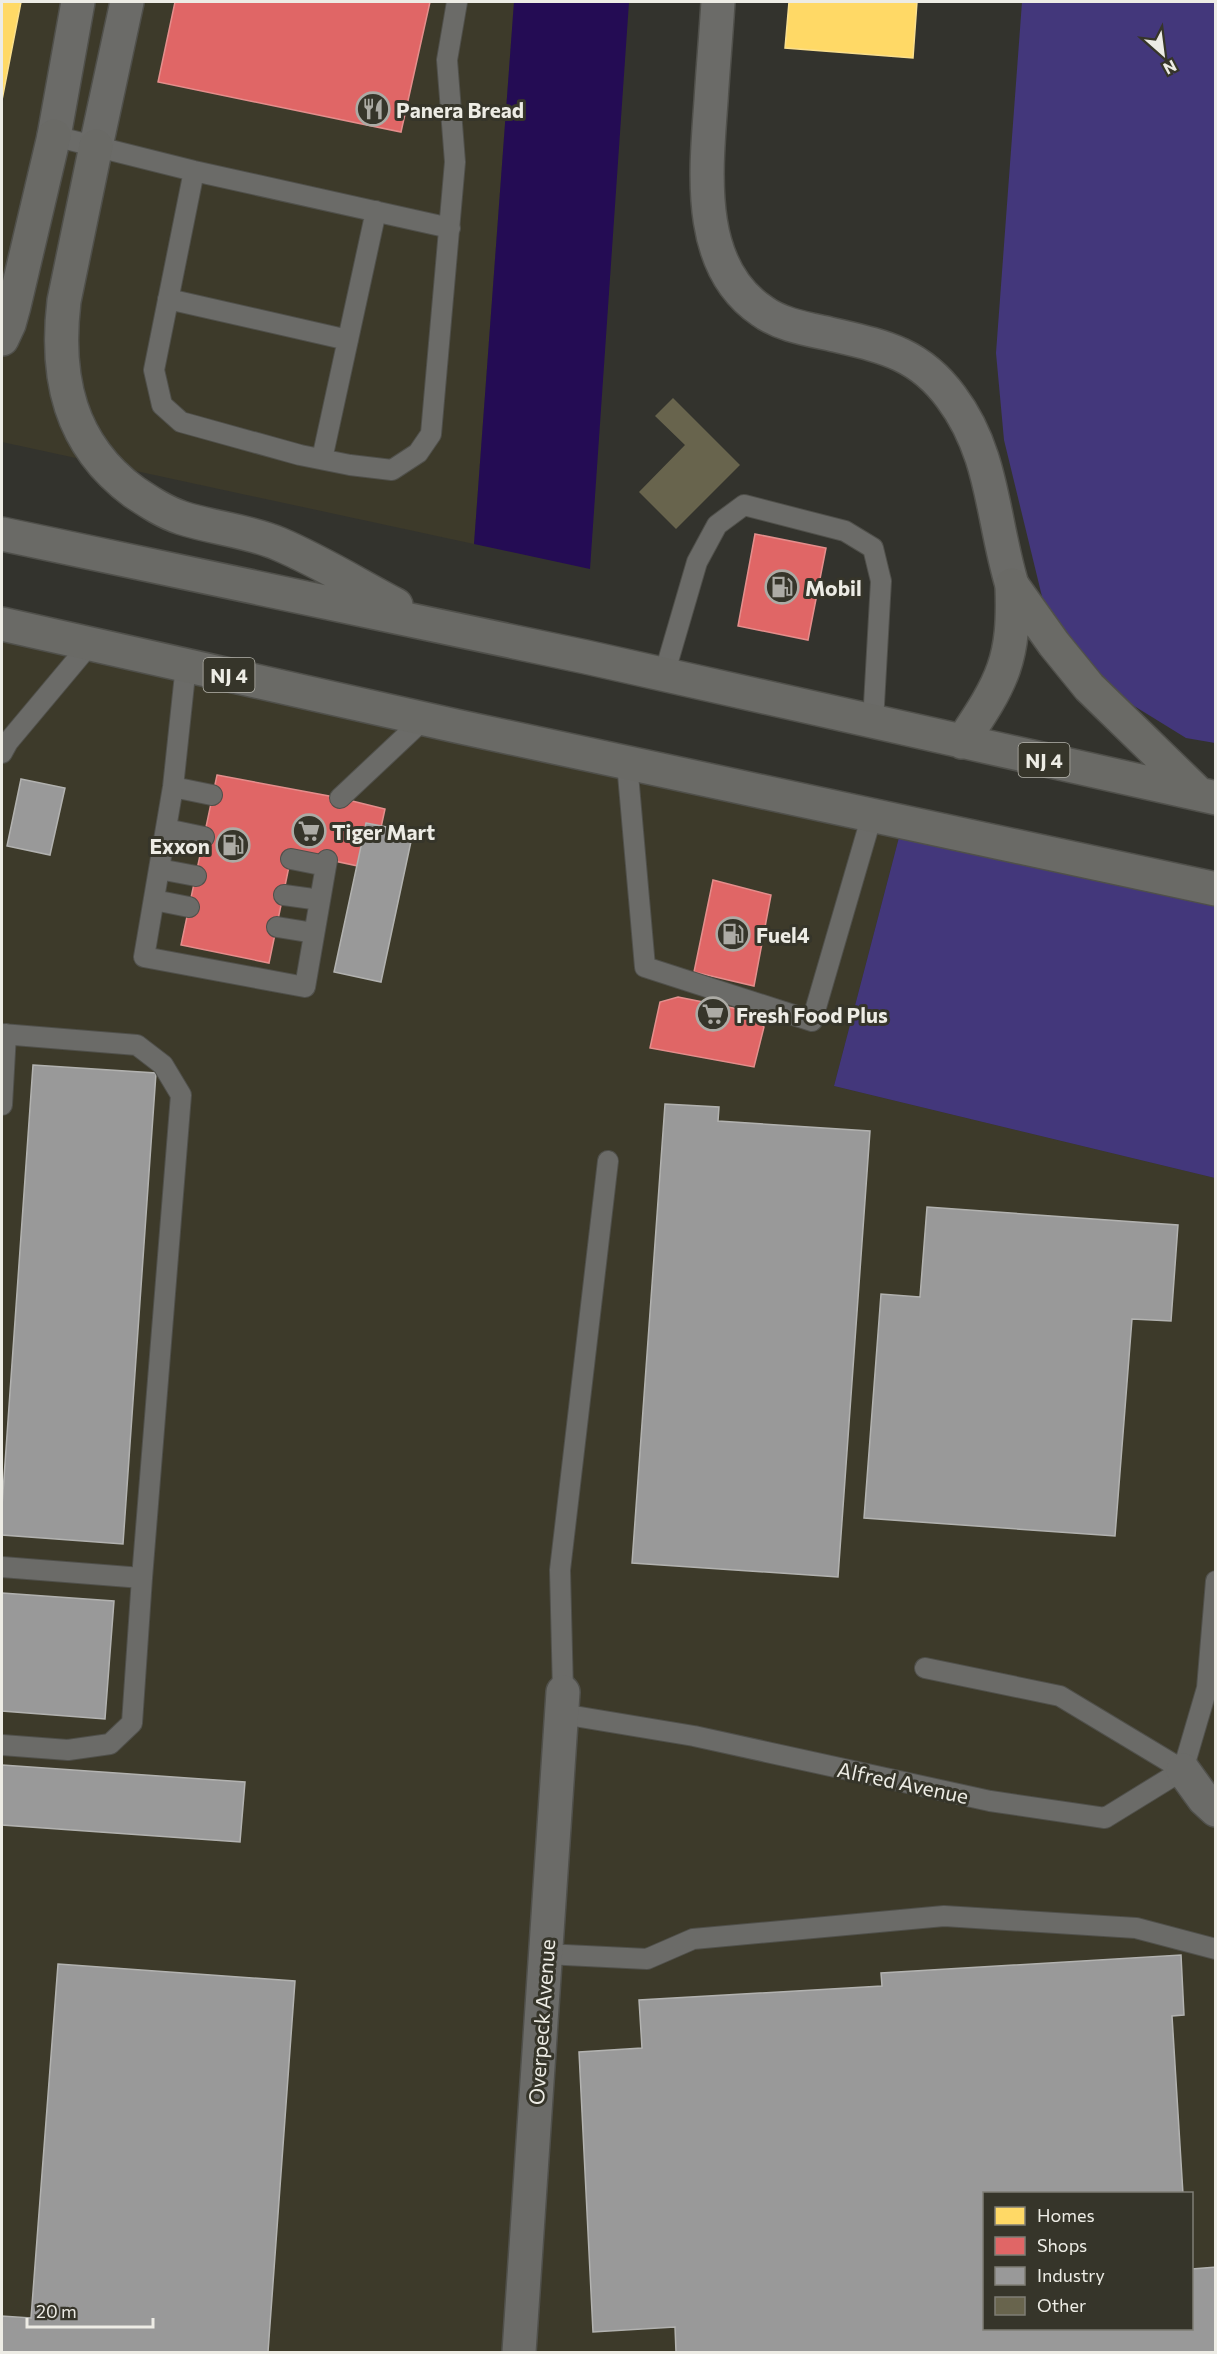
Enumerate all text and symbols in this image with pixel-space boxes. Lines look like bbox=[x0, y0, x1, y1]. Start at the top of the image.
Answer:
north arrow bbox=[1133, 24, 1193, 84]
text: N bbox=[1161, 56, 1180, 79]
restaurant icon: Panera Bread bbox=[355, 91, 391, 127]
place label: Panera Bread bbox=[396, 97, 524, 122]
fuel station icon: Mobil bbox=[764, 569, 800, 605]
place label: Mobil bbox=[805, 575, 862, 600]
road number: NJ 4 bbox=[204, 658, 254, 692]
road number: NJ 4 bbox=[1018, 743, 1070, 777]
supermarket icon: Tiger Mart bbox=[291, 813, 327, 849]
place label: Tiger Mart bbox=[332, 819, 435, 844]
fuel station icon: Exxon bbox=[215, 827, 251, 863]
place label: Exxon bbox=[149, 833, 210, 858]
fuel station icon: Fuel4 bbox=[715, 916, 751, 952]
place label: Fuel4 bbox=[756, 922, 810, 947]
supermarket icon: Fresh Food Plus bbox=[695, 996, 731, 1032]
place label: Fresh Food Plus bbox=[736, 1002, 888, 1027]
street label: Alfred Avenue bbox=[835, 1756, 971, 1808]
street label: Overpeck Avenue bbox=[523, 1938, 559, 2106]
legend bbox=[983, 2192, 1193, 2330]
text: Homes bbox=[1037, 2204, 1095, 2226]
text: Shops bbox=[1037, 2234, 1087, 2256]
text: Industry bbox=[1037, 2264, 1105, 2286]
scale bar bbox=[27, 2291, 153, 2329]
text: Other bbox=[1037, 2294, 1086, 2316]
text: 20 m bbox=[36, 2300, 77, 2322]

